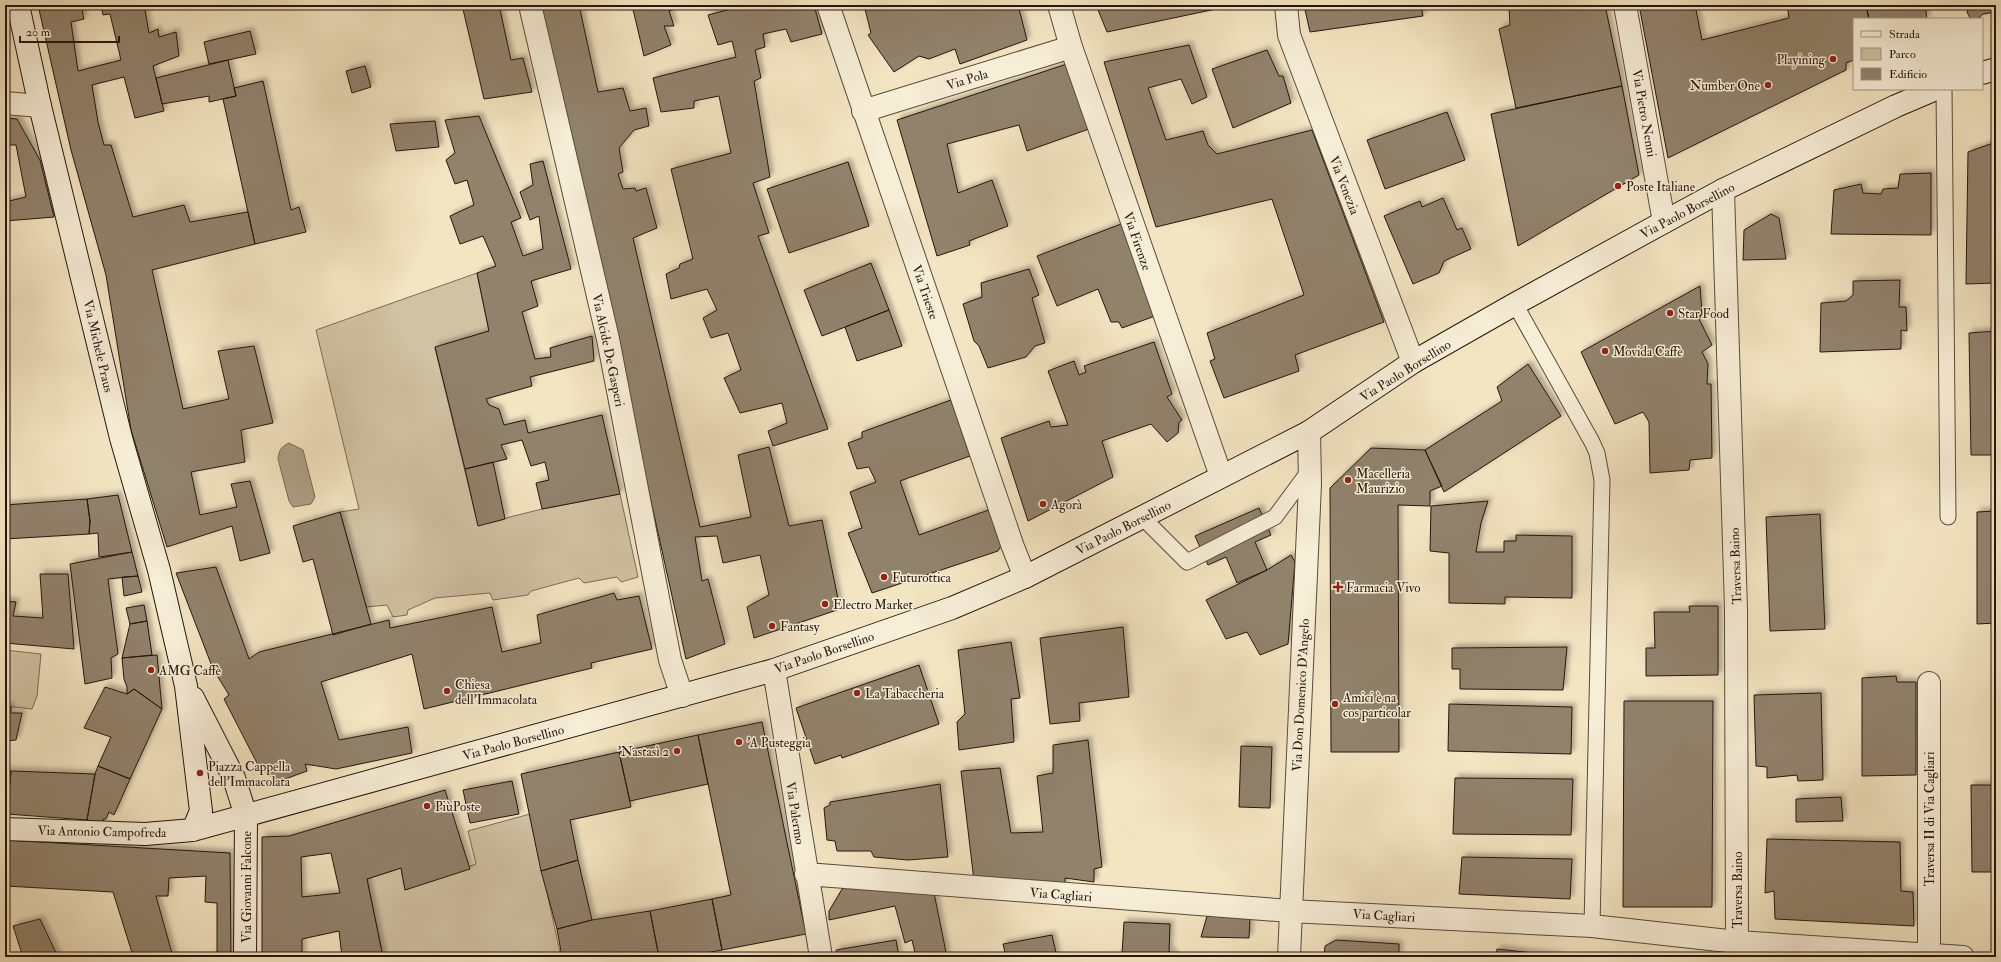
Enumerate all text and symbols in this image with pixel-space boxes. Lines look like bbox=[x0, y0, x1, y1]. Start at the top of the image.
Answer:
scale bar bbox=[20, 18, 119, 44]
legend bbox=[1853, 18, 1983, 90]
text: 20 m bbox=[26, 25, 51, 40]
text: Strada bbox=[1889, 27, 1921, 42]
text: Parco bbox=[1889, 47, 1916, 62]
place label: Playining bbox=[1776, 52, 1826, 69]
marker: Playining bbox=[1828, 54, 1838, 64]
street label: Via Pola bbox=[944, 66, 991, 94]
text: Edificio bbox=[1889, 67, 1927, 82]
street label: Via Pietro Nenni bbox=[1628, 68, 1660, 159]
place label: Number One bbox=[1690, 78, 1761, 94]
marker: Number One bbox=[1763, 80, 1773, 90]
street label: Via Venezia bbox=[1326, 154, 1363, 218]
place label: Poste Italiane bbox=[1626, 179, 1696, 195]
street label: Via Paolo Borsellino bbox=[1638, 179, 1737, 242]
marker: Poste Italiane bbox=[1613, 181, 1623, 191]
street label: Via Firenze bbox=[1120, 210, 1155, 273]
street label: Via Trieste bbox=[908, 263, 942, 322]
street label: Via Alcide De Gasperi bbox=[587, 292, 628, 409]
street label: Via Michele Praus bbox=[80, 298, 117, 395]
place label: Star Food bbox=[1678, 306, 1730, 322]
marker: Star Food bbox=[1665, 308, 1675, 318]
street label: Via Paolo Borsellino bbox=[1357, 336, 1454, 405]
place label: Movida Caffè bbox=[1613, 344, 1683, 360]
marker: Movida Caffè bbox=[1600, 346, 1610, 356]
place label: Macelleria Maurizio bbox=[1356, 466, 1411, 497]
marker: Macelleria Maurizio bbox=[1343, 475, 1353, 485]
place label: Agorà bbox=[1050, 497, 1083, 513]
street label: Via Paolo Borsellino bbox=[1073, 497, 1174, 559]
marker: Agorà bbox=[1038, 499, 1048, 509]
street label: Traversa Baino bbox=[1727, 527, 1745, 605]
place label: Futurottica bbox=[892, 570, 952, 586]
marker: Futurottica bbox=[879, 572, 889, 582]
place label: Farmacia Vivo bbox=[1346, 580, 1421, 596]
marker: Farmacia Vivo bbox=[1333, 582, 1343, 592]
place label: Electro Market bbox=[833, 597, 913, 613]
marker: Electro Market bbox=[820, 599, 830, 609]
street label: Via Don Domenico D'Angelo bbox=[1289, 618, 1313, 772]
place label: Fantasy bbox=[780, 619, 820, 636]
marker: Fantasy bbox=[767, 621, 777, 631]
street label: Via Paolo Borsellino bbox=[772, 628, 876, 677]
place label: AMG Caffè bbox=[158, 663, 222, 679]
marker: AMG Caffè bbox=[146, 665, 156, 675]
place label: Chiesa dell'Immacolata bbox=[455, 677, 538, 708]
marker: Chiesa dell'Immacolata bbox=[442, 686, 452, 696]
place label: La Tabaccheria bbox=[865, 686, 945, 702]
marker: La Tabaccheria bbox=[852, 688, 862, 698]
place label: Amici è na cos particolar bbox=[1342, 690, 1411, 722]
marker: Amici è na cos particolar bbox=[1330, 699, 1340, 709]
street label: Via Paolo Borsellino bbox=[461, 722, 566, 764]
place label: 'A Pusteggia bbox=[747, 735, 812, 751]
marker: 'A Pusteggia bbox=[734, 737, 744, 747]
place label: 'Nastasì 2 bbox=[618, 744, 669, 760]
marker: 'Nastasì 2 bbox=[672, 746, 682, 756]
street label: Traversa II di Via Cagliari bbox=[1922, 751, 1938, 886]
place label: Piazza Cappella dell'Immacolata bbox=[208, 759, 291, 790]
marker: Piazza Cappella dell'Immacolata bbox=[195, 768, 205, 778]
street label: Via Palermo bbox=[782, 781, 808, 846]
place label: PiùPoste bbox=[435, 799, 481, 815]
marker: PiùPoste bbox=[422, 801, 432, 811]
street label: Via Antonio Campofreda bbox=[37, 823, 167, 842]
street label: Via Giovanni Falcone bbox=[239, 831, 255, 943]
street label: Traversa Baino bbox=[1730, 852, 1746, 928]
street label: Via Cagliari bbox=[1029, 885, 1093, 905]
street label: Via Cagliari bbox=[1352, 906, 1416, 926]

